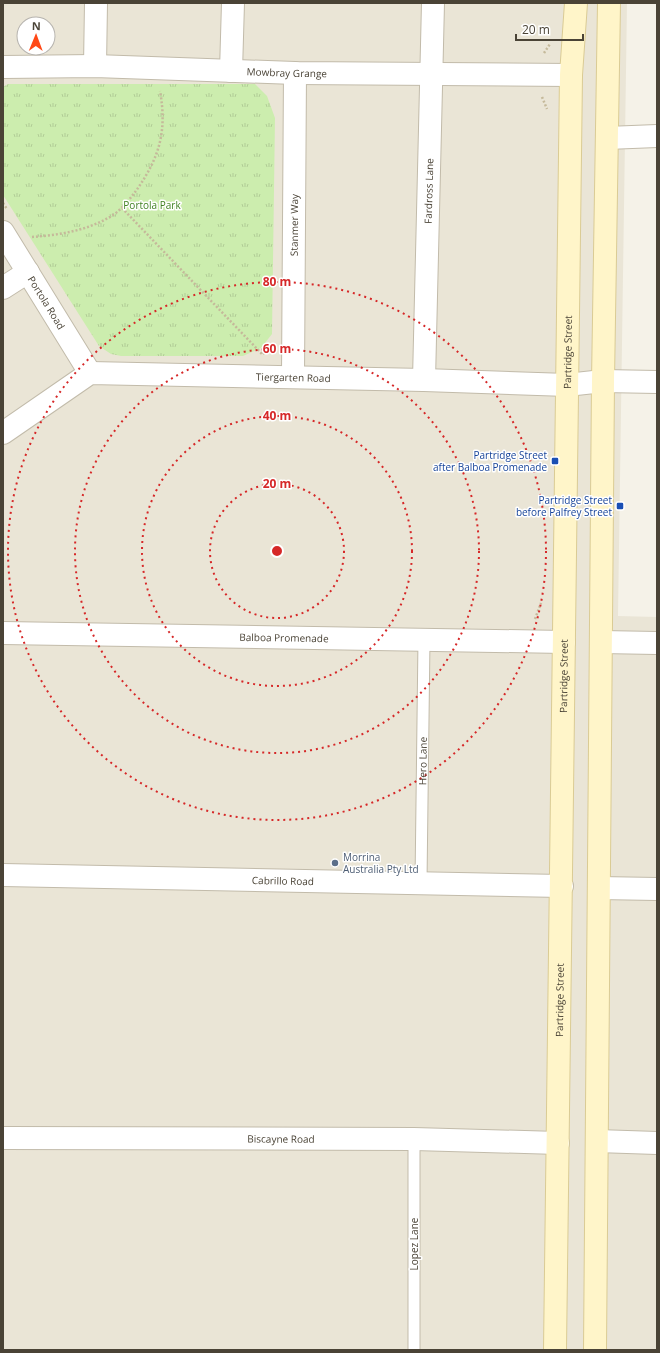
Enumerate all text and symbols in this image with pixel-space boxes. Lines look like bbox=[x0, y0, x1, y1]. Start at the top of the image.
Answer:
north arrow bbox=[16, 16, 56, 56]
scale bar bbox=[516, 16, 583, 42]
text: N bbox=[32, 18, 41, 33]
text: 20 m bbox=[522, 21, 550, 38]
street label: Mowbray Grange bbox=[247, 64, 327, 80]
street label: Fardross Lane bbox=[421, 158, 436, 224]
street label: Stanmer Way bbox=[287, 193, 301, 256]
park label: Portola Park bbox=[123, 198, 181, 212]
street label: Portola Road bbox=[25, 273, 68, 332]
text: 80 m bbox=[263, 273, 291, 290]
street label: Partridge Street bbox=[560, 315, 575, 389]
text: 60 m bbox=[263, 340, 291, 357]
street label: Tiergarten Road bbox=[256, 369, 331, 385]
text: 40 m bbox=[263, 407, 291, 424]
place label: Partridge Street after Balboa Promenade bbox=[433, 448, 547, 474]
marker: Partridge Street after Balboa Promenade bbox=[550, 456, 560, 466]
text: 20 m bbox=[263, 475, 291, 492]
place label: Partridge Street before Palfrey Street bbox=[516, 493, 612, 519]
marker: Partridge Street before Palfrey Street bbox=[615, 501, 625, 511]
centre of rings bbox=[270, 544, 284, 558]
street label: Balboa Promenade bbox=[239, 630, 329, 645]
street label: Partridge Street bbox=[556, 639, 571, 713]
street label: Hero Lane bbox=[415, 736, 430, 785]
place label: Morrina Australia Pty Ltd bbox=[343, 850, 419, 876]
marker: Morrina Australia Pty Ltd bbox=[330, 858, 340, 868]
street label: Cabrillo Road bbox=[252, 873, 314, 888]
street label: Partridge Street bbox=[552, 963, 567, 1037]
street label: Biscayne Road bbox=[247, 1132, 315, 1146]
street label: Lopez Lane bbox=[407, 1217, 421, 1270]

